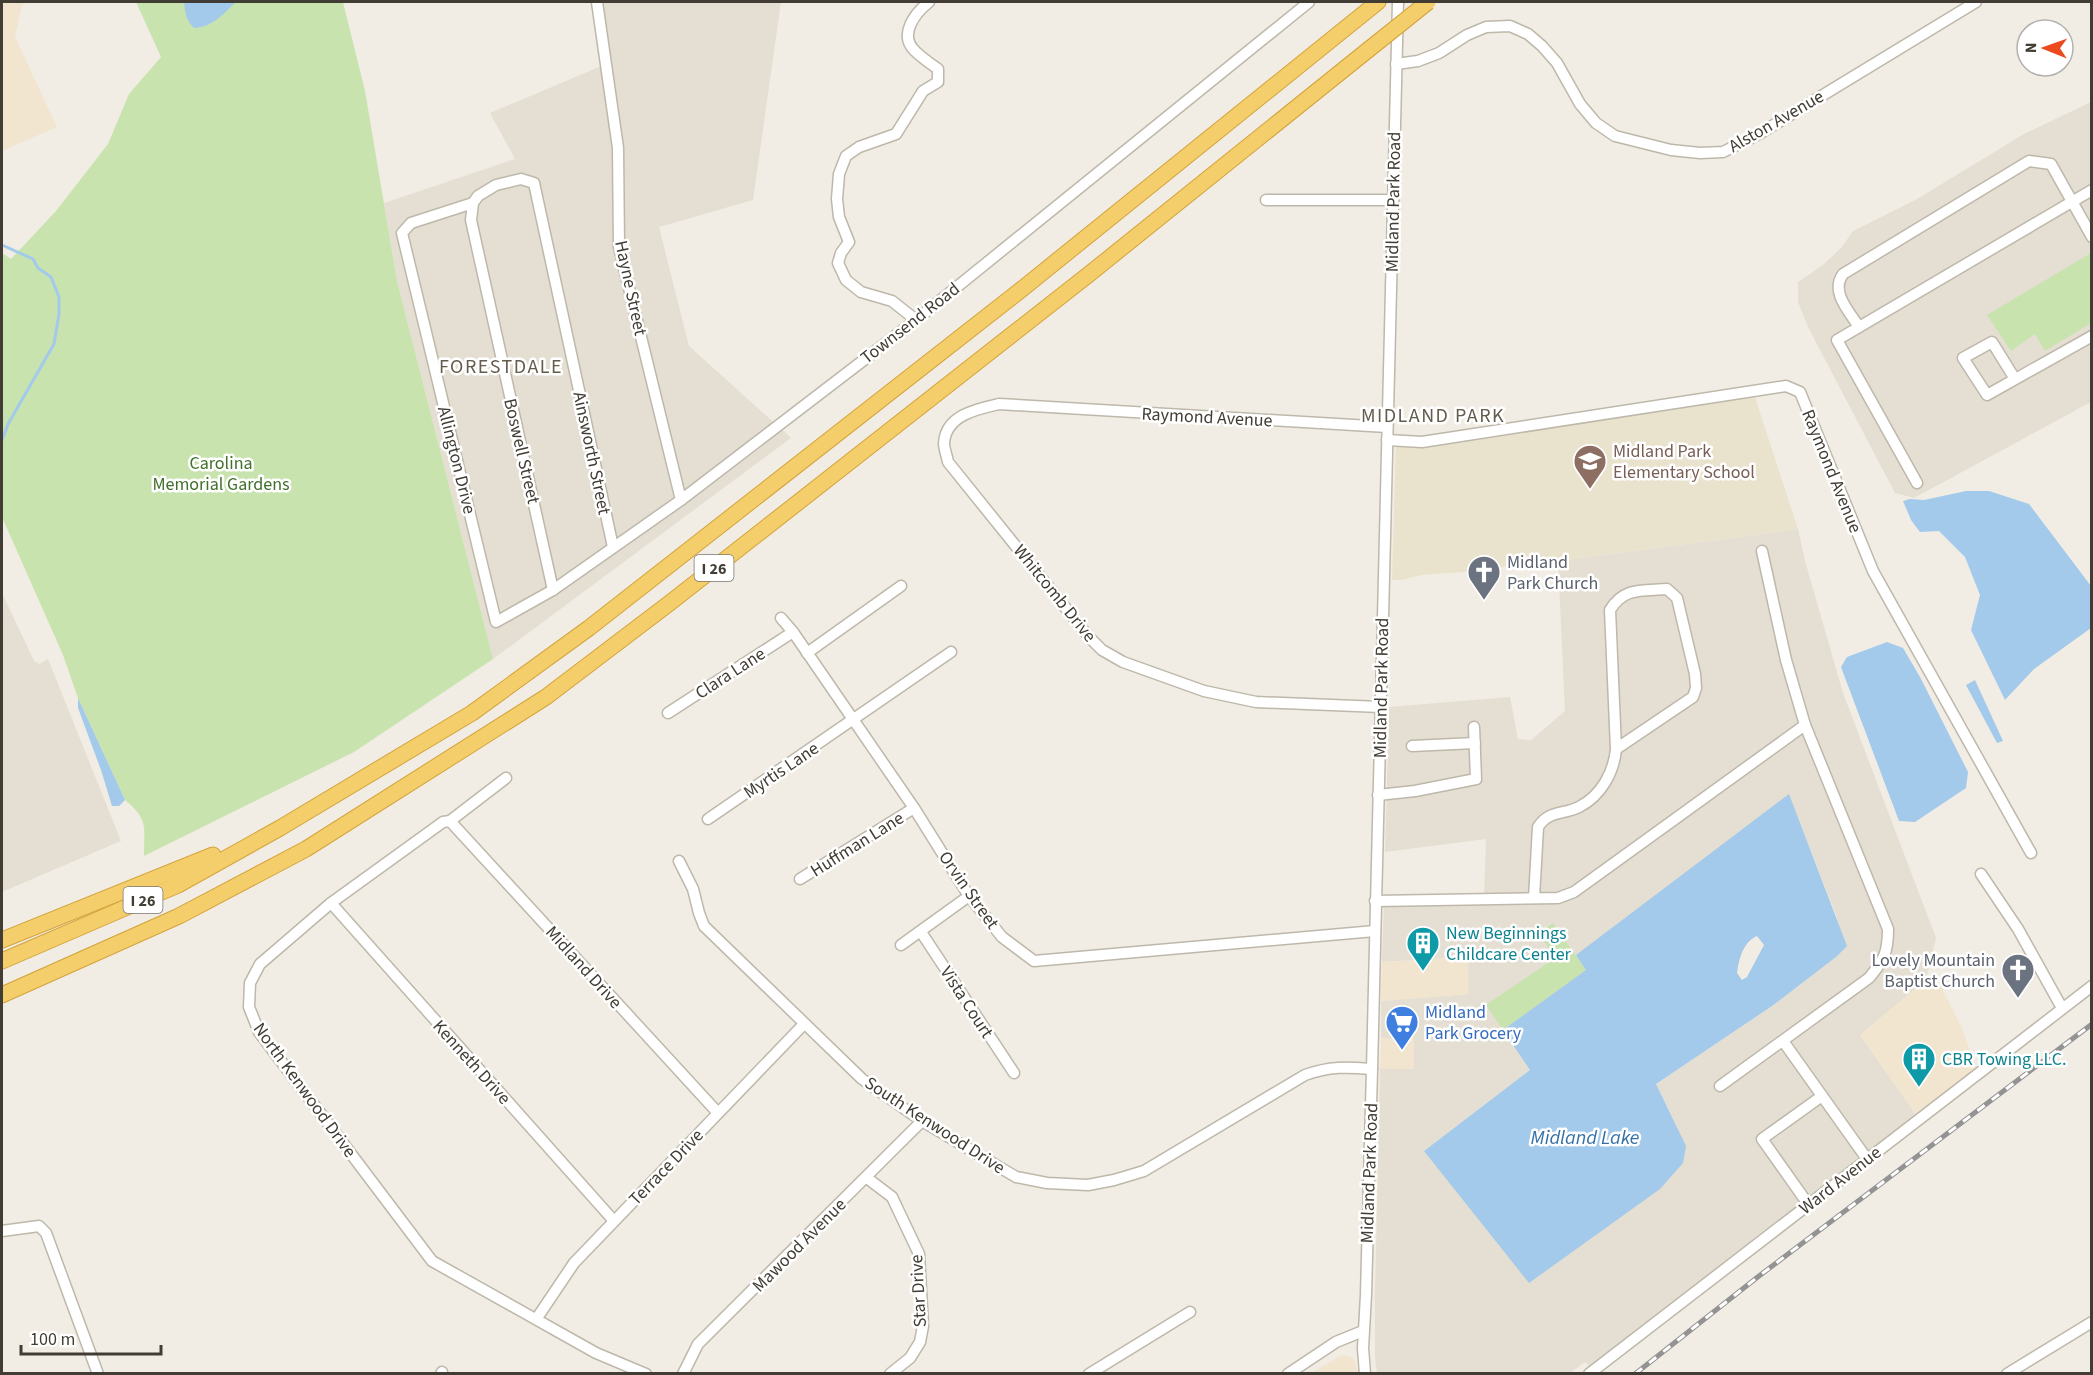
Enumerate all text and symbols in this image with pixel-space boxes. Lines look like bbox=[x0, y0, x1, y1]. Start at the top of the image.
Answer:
north arrow bbox=[2015, 18, 2075, 78]
text: N bbox=[2020, 42, 2042, 53]
street label: Alston Avenue bbox=[1724, 84, 1828, 159]
street label: Midland Park Road bbox=[1380, 132, 1407, 272]
street label: Hayne Street bbox=[608, 238, 653, 338]
street label: Townsend Road bbox=[856, 277, 965, 370]
district label: FORESTDALE bbox=[439, 353, 563, 381]
street label: Ainsworth Street bbox=[566, 389, 617, 517]
street label: Boswell Street bbox=[497, 396, 546, 506]
street label: Raymond Avenue bbox=[1141, 402, 1273, 433]
district label: MIDLAND PARK bbox=[1361, 402, 1505, 430]
street label: Allington Drive bbox=[431, 404, 482, 517]
street label: Raymond Avenue bbox=[1795, 406, 1868, 537]
place label: Midland Park Elementary School bbox=[1613, 439, 1755, 485]
school or university icon: Midland Park Elementary School bbox=[1572, 443, 1608, 490]
park label: Carolina Memorial Gardens bbox=[152, 451, 290, 497]
street label: Whitcomb Drive bbox=[1007, 539, 1102, 648]
place label: Midland Park Church bbox=[1507, 550, 1598, 596]
church icon: Midland Park Church bbox=[1466, 554, 1502, 601]
road number: I 26 bbox=[694, 555, 734, 581]
street label: Midland Park Road bbox=[1368, 618, 1395, 758]
street label: Clara Lane bbox=[690, 641, 770, 705]
street label: Myrtis Lane bbox=[739, 736, 824, 805]
street label: Huffman Lane bbox=[806, 806, 909, 883]
street label: Orvin Street bbox=[933, 846, 1005, 934]
road number: I 26 bbox=[124, 887, 162, 913]
street label: Midland Drive bbox=[540, 920, 628, 1014]
place label: New Beginnings Childcare Center bbox=[1446, 921, 1572, 967]
building icon: New Beginnings Childcare Center bbox=[1405, 925, 1441, 972]
place label: Lovely Mountain Baptist Church bbox=[1871, 948, 1995, 994]
church icon: Lovely Mountain Baptist Church bbox=[2000, 952, 2036, 999]
street label: Vista Court bbox=[934, 961, 999, 1043]
place label: Midland Park Grocery bbox=[1425, 1000, 1522, 1046]
supermarket icon: Midland Park Grocery bbox=[1384, 1004, 1420, 1051]
street label: Kenneth Drive bbox=[427, 1015, 516, 1110]
street label: North Kenwood Drive bbox=[247, 1018, 362, 1163]
building icon: CBR Towing LLC. bbox=[1901, 1041, 1937, 1088]
place label: CBR Towing LLC. bbox=[1942, 1047, 2067, 1072]
street label: South Kenwood Drive bbox=[860, 1071, 1010, 1180]
street label: Midland Park Road bbox=[1355, 1102, 1384, 1244]
street label: Terrace Drive bbox=[623, 1123, 709, 1211]
water label: Midland Lake bbox=[1531, 1124, 1639, 1152]
street label: Ward Avenue bbox=[1794, 1140, 1887, 1220]
street label: Mawood Avenue bbox=[747, 1193, 852, 1298]
street label: Star Drive bbox=[904, 1254, 933, 1328]
scale bar bbox=[21, 1318, 160, 1356]
text: 100 m bbox=[30, 1327, 75, 1352]

